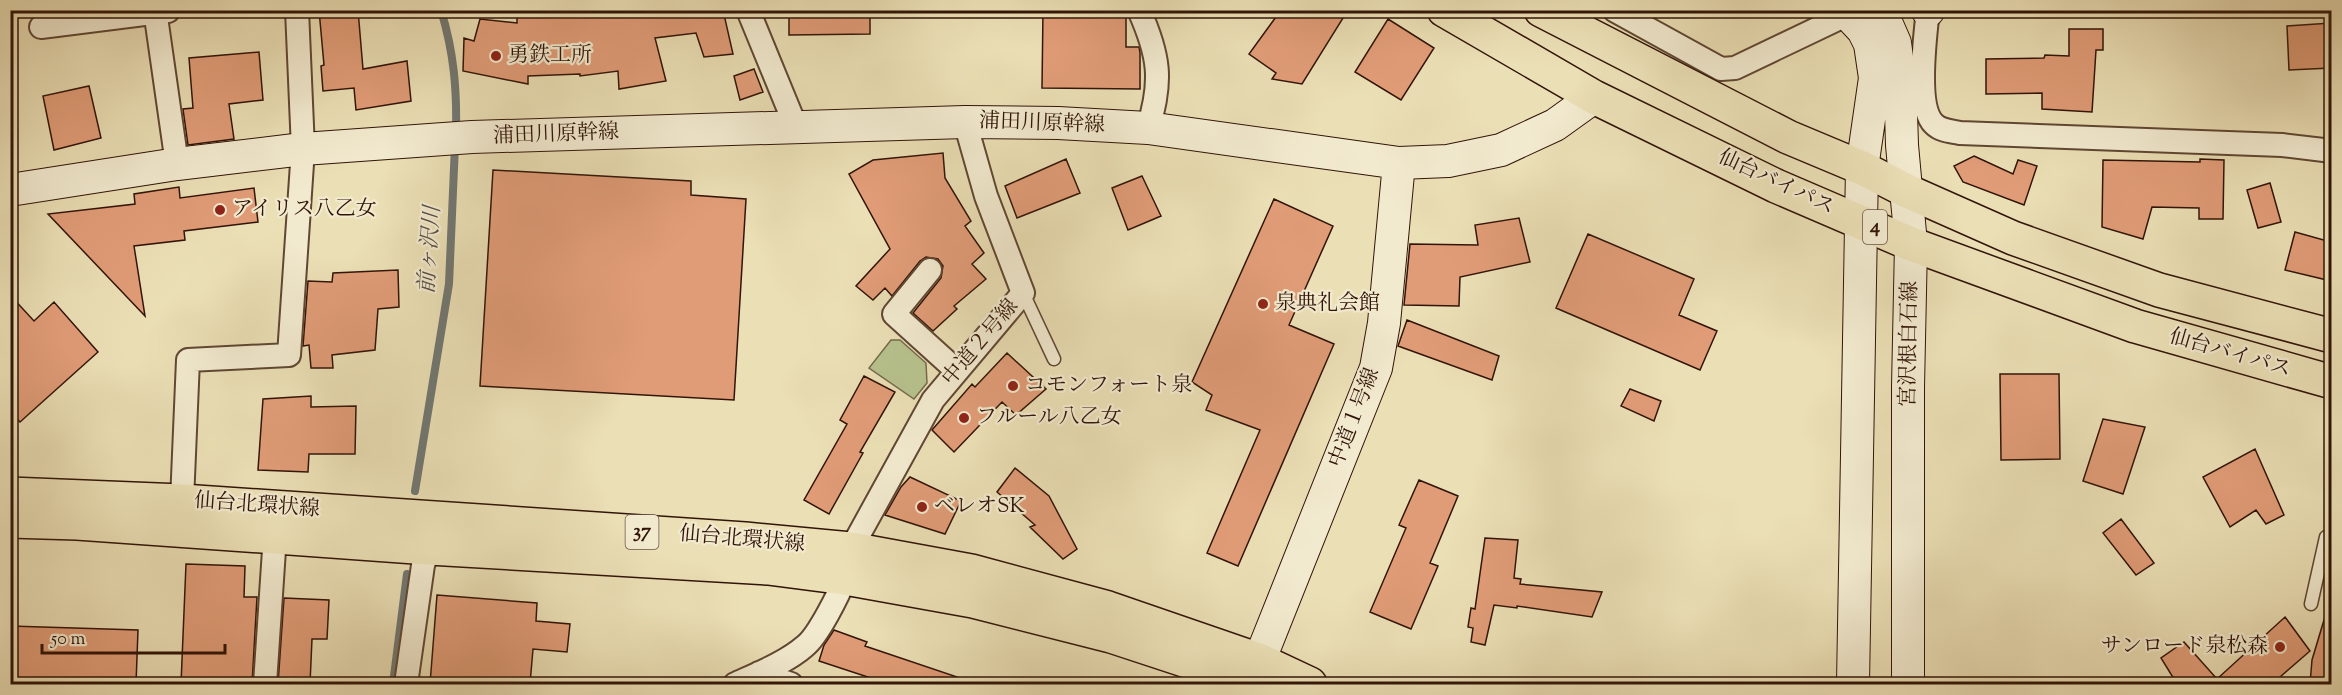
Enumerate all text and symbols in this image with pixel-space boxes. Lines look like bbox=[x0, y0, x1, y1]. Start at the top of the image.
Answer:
place label: 勇鉄工所 bbox=[508, 41, 592, 71]
marker: 勇鉄工所 bbox=[489, 49, 503, 63]
street label: 浦田川原幹線 bbox=[979, 107, 1105, 141]
street label: 浦田川原幹線 bbox=[493, 118, 619, 152]
street label: 仙台バイパス bbox=[1713, 143, 1839, 223]
place label: アイリス八乙女 bbox=[232, 195, 377, 225]
marker: アイリス八乙女 bbox=[213, 203, 227, 217]
water label: 前ヶ沢川 bbox=[412, 203, 450, 295]
road number: 4 bbox=[1863, 210, 1887, 244]
street label: 宮沢根白石線 bbox=[1894, 281, 1926, 407]
place label: 泉典礼会館 bbox=[1275, 289, 1380, 319]
street label: 中道２号線 bbox=[936, 293, 1026, 393]
marker: 泉典礼会館 bbox=[1256, 297, 1270, 311]
street label: 仙台バイパス bbox=[2166, 322, 2294, 386]
street label: 中道１号線 bbox=[1322, 364, 1388, 472]
place label: コモンフォート泉 bbox=[1025, 371, 1192, 401]
marker: コモンフォート泉 bbox=[1006, 379, 1020, 393]
place label: フルール八乙女 bbox=[976, 403, 1122, 433]
marker: フルール八乙女 bbox=[957, 411, 971, 425]
street label: 仙台北環状線 bbox=[193, 487, 321, 525]
place label: ベレオSK bbox=[934, 492, 1025, 522]
marker: ベレオSK bbox=[915, 500, 929, 514]
road number: 37 bbox=[626, 515, 658, 549]
street label: 仙台北環状線 bbox=[678, 520, 806, 560]
scale bar bbox=[42, 617, 225, 655]
text: 50 m bbox=[50, 627, 86, 653]
place label: サンロード泉松森 bbox=[2101, 632, 2268, 662]
marker: サンロード泉松森 bbox=[2273, 640, 2287, 654]

